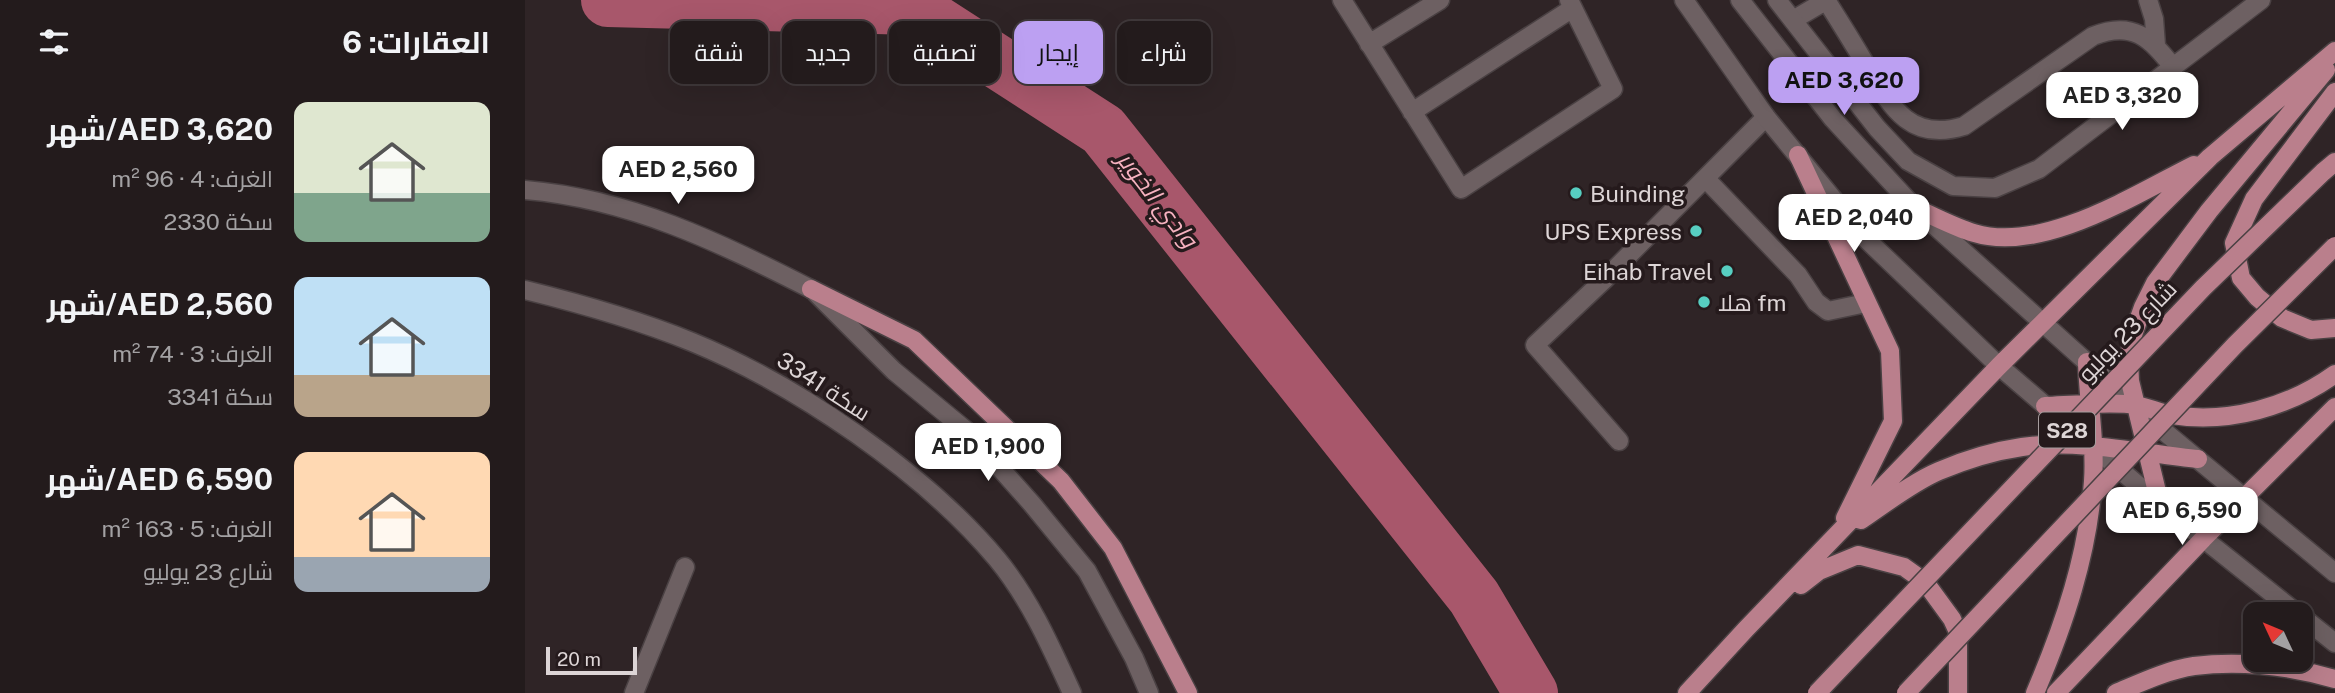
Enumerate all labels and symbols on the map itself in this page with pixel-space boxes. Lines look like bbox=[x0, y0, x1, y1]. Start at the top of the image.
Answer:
pin: AED 3,620 bbox=[1764, 58, 1924, 117]
pin: AED 3,320 bbox=[2042, 72, 2202, 132]
water label: وادي الخوير bbox=[1105, 143, 1205, 258]
pin: AED 2,560 bbox=[598, 146, 758, 206]
place label: Buinding bbox=[1590, 180, 1685, 207]
marker: Buinding bbox=[1568, 185, 1584, 201]
pin: AED 2,040 bbox=[1774, 194, 1934, 254]
place label: UPS Express bbox=[1544, 218, 1682, 245]
marker: UPS Express bbox=[1688, 223, 1704, 239]
place label: Eihab Travel bbox=[1583, 258, 1713, 285]
marker: Eihab Travel bbox=[1719, 263, 1735, 279]
street label: شارع 23 يوليو bbox=[2072, 275, 2184, 389]
place label: هلا fm bbox=[1718, 289, 1786, 316]
marker: هلا fm bbox=[1696, 294, 1712, 310]
street label: سكة 3341 bbox=[772, 346, 876, 426]
road number: S28 bbox=[2039, 412, 2095, 448]
pin: AED 1,900 bbox=[908, 424, 1068, 483]
pin: AED 6,590 bbox=[2102, 488, 2262, 547]
north arrow bbox=[2243, 602, 2313, 672]
scale bar bbox=[546, 644, 637, 676]

